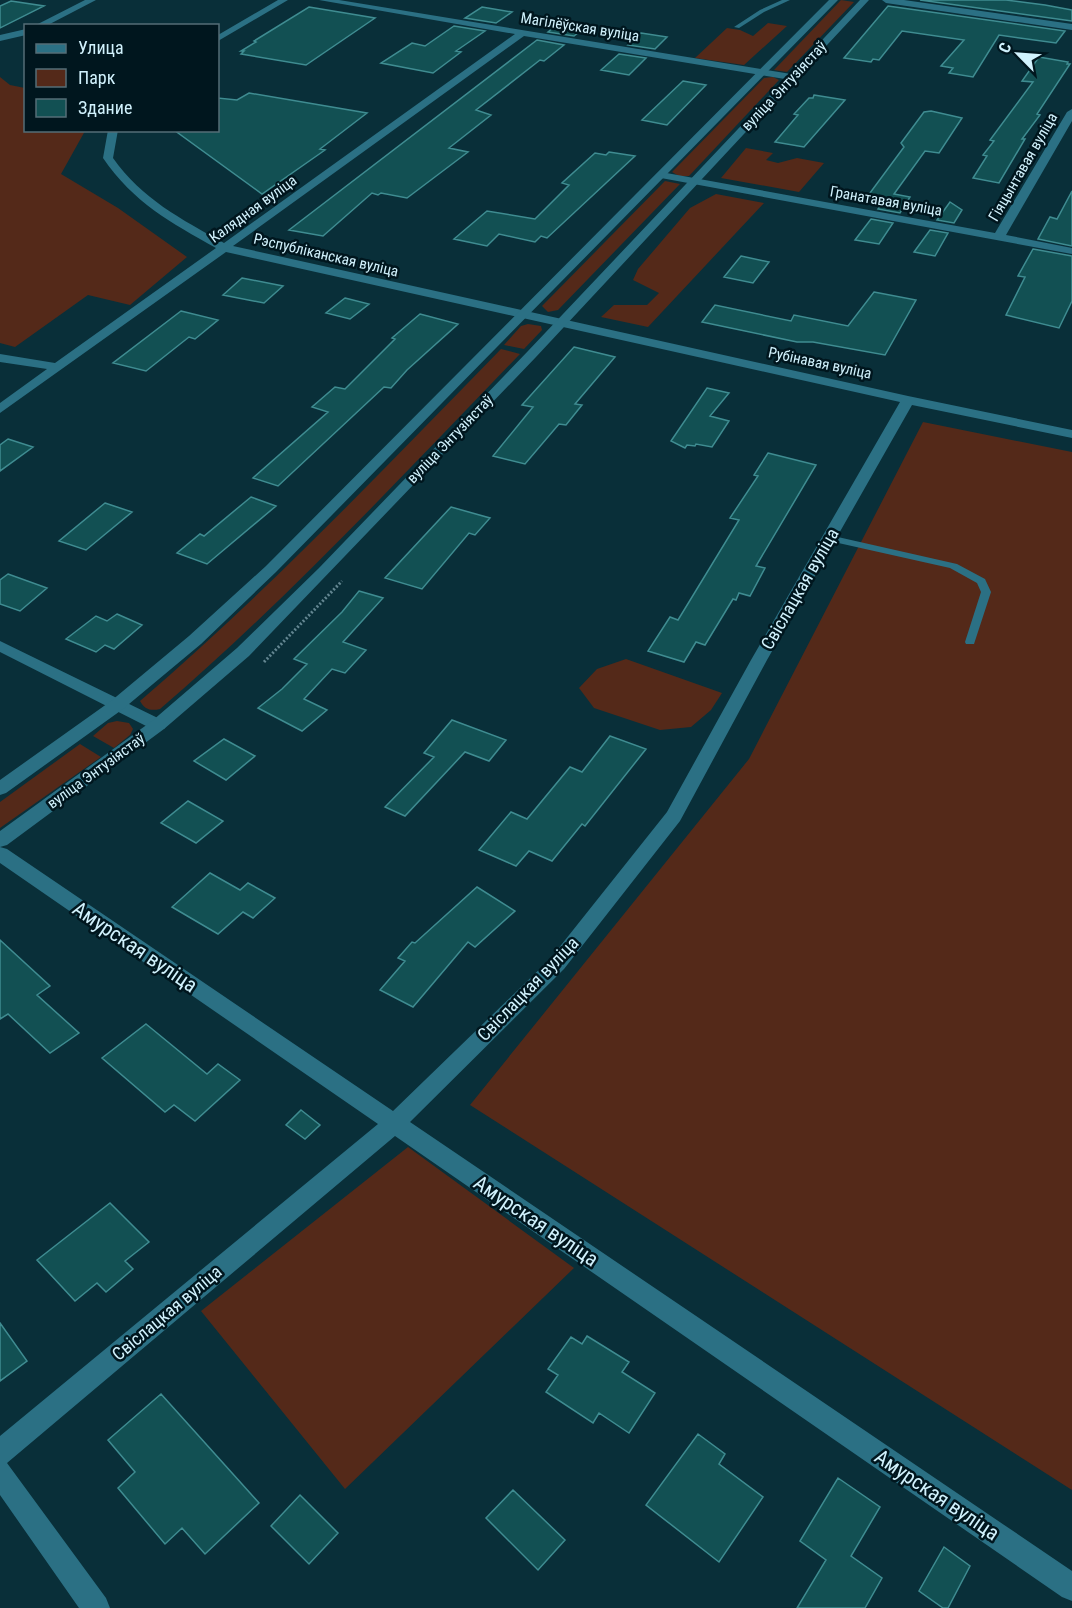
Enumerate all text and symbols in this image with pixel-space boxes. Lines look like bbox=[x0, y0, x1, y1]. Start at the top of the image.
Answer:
street label: Магілёўская вуліца bbox=[519, 9, 641, 45]
legend bbox=[24, 24, 219, 132]
north arrow bbox=[988, 24, 1048, 84]
text: Улица bbox=[78, 37, 124, 58]
street label: вуліца Энтузіястаў bbox=[738, 37, 830, 135]
text: С bbox=[994, 40, 1015, 56]
text: Парк bbox=[78, 67, 116, 88]
text: Здание bbox=[78, 97, 132, 118]
street label: Гіяцынтавая вуліца bbox=[985, 110, 1061, 224]
street label: Калядная вуліца bbox=[206, 171, 300, 247]
street label: Гранатавая вуліца bbox=[829, 182, 943, 220]
street label: Рэспубліканская вуліца bbox=[252, 230, 400, 280]
street label: Рубінавая вуліца bbox=[767, 343, 873, 383]
street label: вуліца Энтузіястаў bbox=[403, 391, 497, 487]
street label: Свіслацкая вуліца bbox=[756, 524, 843, 653]
street label: вуліца Энтузіястаў bbox=[44, 730, 148, 812]
street label: Амурская вуліца bbox=[68, 897, 202, 997]
street label: Свіслацкая вуліца bbox=[473, 932, 583, 1045]
street label: Амурская вуліца bbox=[469, 1171, 603, 1271]
street label: Свіслацкая вуліца bbox=[108, 1261, 226, 1365]
street label: Амурская вуліца bbox=[870, 1445, 1004, 1545]

